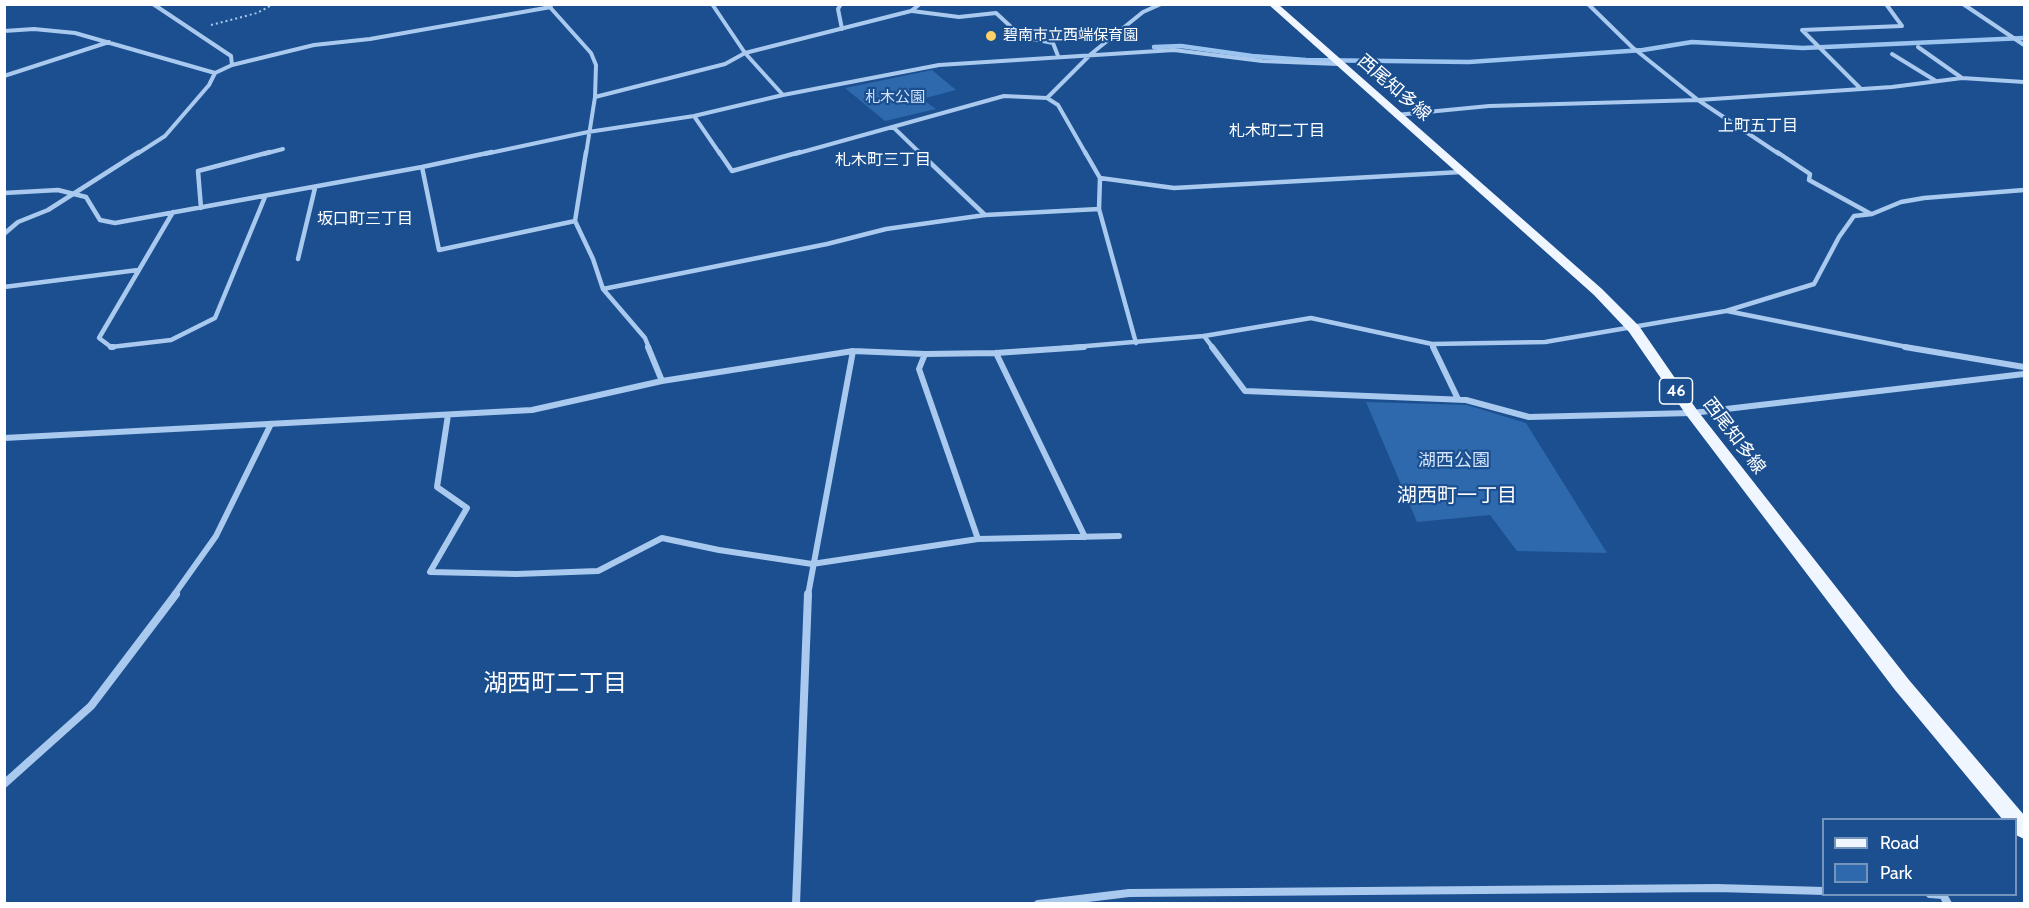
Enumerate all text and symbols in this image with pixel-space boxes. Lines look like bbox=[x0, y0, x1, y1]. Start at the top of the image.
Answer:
place label: 碧南市立西端保育園 bbox=[1003, 27, 1138, 45]
marker: 碧南市立西端保育園 bbox=[984, 29, 998, 43]
street label: 西尾知多線 bbox=[1353, 50, 1435, 126]
park label: 札木公園 bbox=[865, 89, 925, 107]
district label: 上町五丁目 bbox=[1718, 116, 1798, 136]
district label: 札木町二丁目 bbox=[1229, 121, 1325, 141]
district label: 札木町三丁目 bbox=[835, 150, 931, 170]
district label: 坂口町三丁目 bbox=[317, 209, 413, 229]
road number: 46 bbox=[1660, 378, 1692, 404]
street label: 西尾知多線 bbox=[1698, 394, 1770, 478]
park label: 湖西公園 bbox=[1418, 450, 1490, 472]
district label: 湖西町一丁目 bbox=[1397, 484, 1517, 508]
district label: 湖西町二丁目 bbox=[483, 670, 627, 698]
legend bbox=[1822, 818, 2017, 896]
text: Road bbox=[1880, 832, 1919, 854]
text: Park bbox=[1880, 862, 1912, 884]

